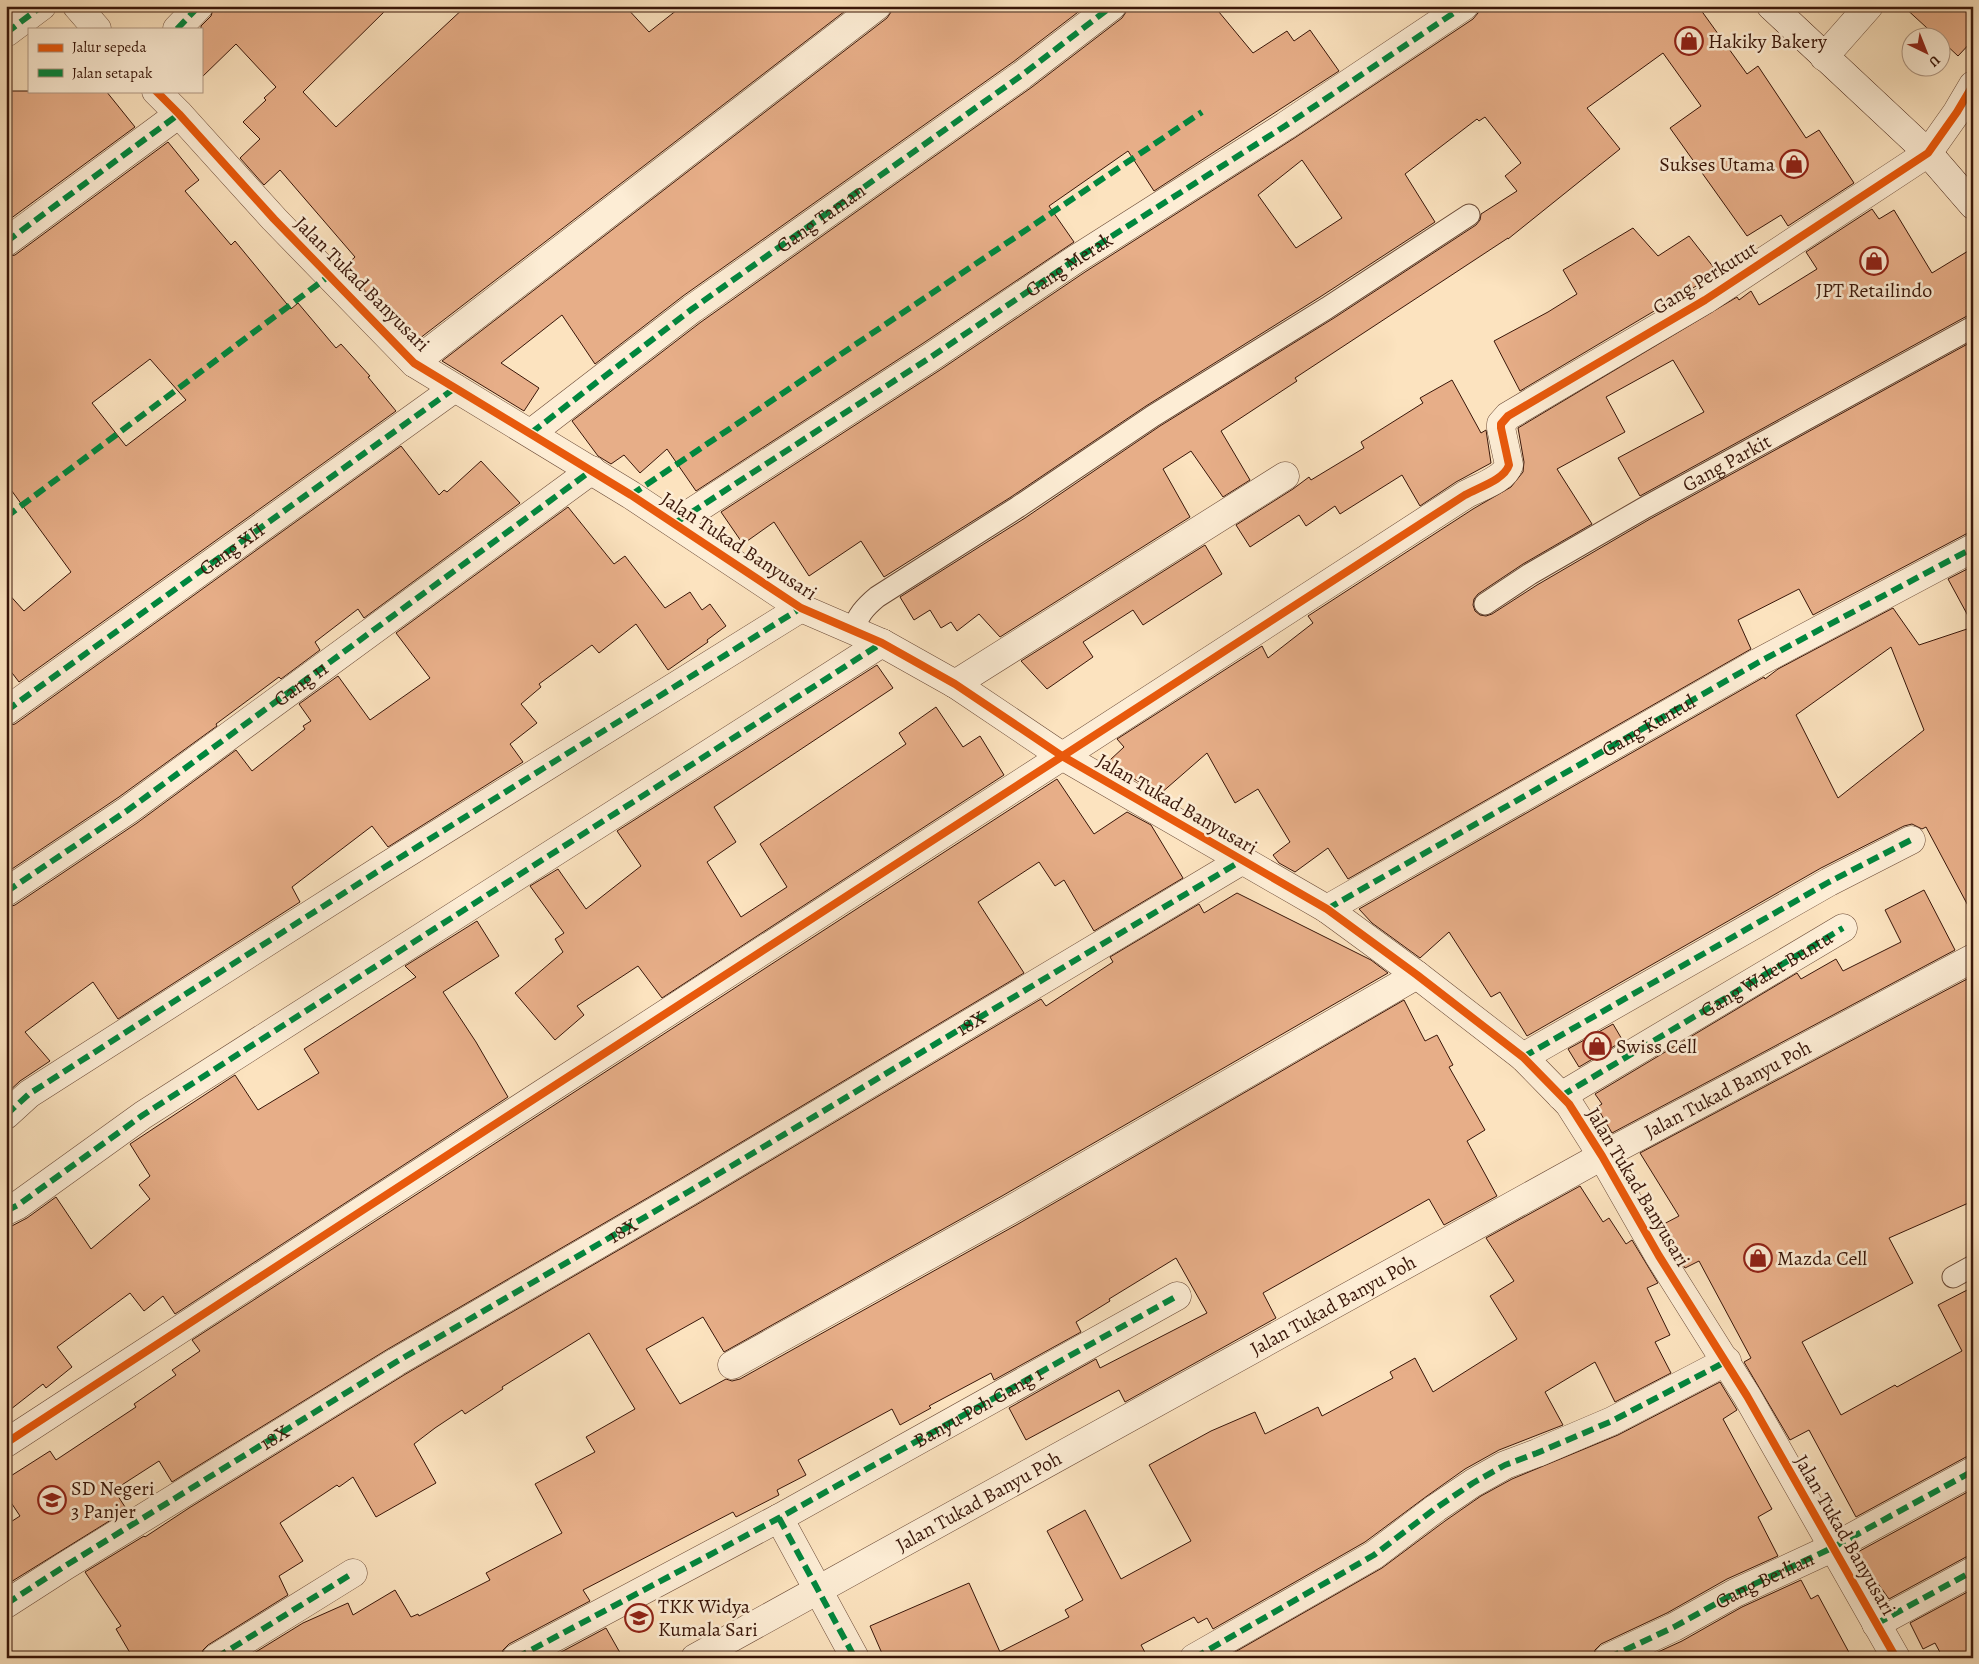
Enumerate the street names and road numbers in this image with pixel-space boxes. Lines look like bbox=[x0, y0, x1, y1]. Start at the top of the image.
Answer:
street label: Gang Taman bbox=[771, 177, 871, 259]
street label: Jalan Tukad Banyusari bbox=[288, 210, 436, 358]
street label: Gang Merak bbox=[1020, 226, 1118, 303]
street label: Gang Perkutut bbox=[1647, 235, 1763, 321]
street label: Gang Parkit bbox=[1677, 427, 1776, 498]
street label: Jalan Tukad Banyusari bbox=[656, 485, 822, 607]
street label: Gang XII bbox=[193, 516, 270, 582]
street label: Gang 11 bbox=[268, 654, 333, 712]
street label: Gang Kuntul bbox=[1596, 688, 1700, 763]
street label: Jalan Tukad Banyusari bbox=[1092, 747, 1262, 861]
street label: Gang Walet Buntu bbox=[1695, 924, 1838, 1024]
street label: 18X bbox=[951, 1003, 991, 1042]
street label: Jalan Tukad Banyu Poh bbox=[1639, 1033, 1816, 1145]
street label: Jalan Tukad Banyusari bbox=[1580, 1102, 1696, 1272]
street label: 18X bbox=[603, 1211, 643, 1249]
street label: Jalan Tukad Banyu Poh bbox=[1245, 1248, 1421, 1362]
street label: Banyu Poh Gang 1 bbox=[908, 1360, 1048, 1454]
street label: 18X bbox=[255, 1417, 295, 1456]
street label: Jalan Tukad Banyu Poh bbox=[891, 1444, 1066, 1558]
street label: Jalan Tukad Banyusari bbox=[1788, 1450, 1902, 1620]
street label: Gang Berlian bbox=[1710, 1545, 1818, 1615]

